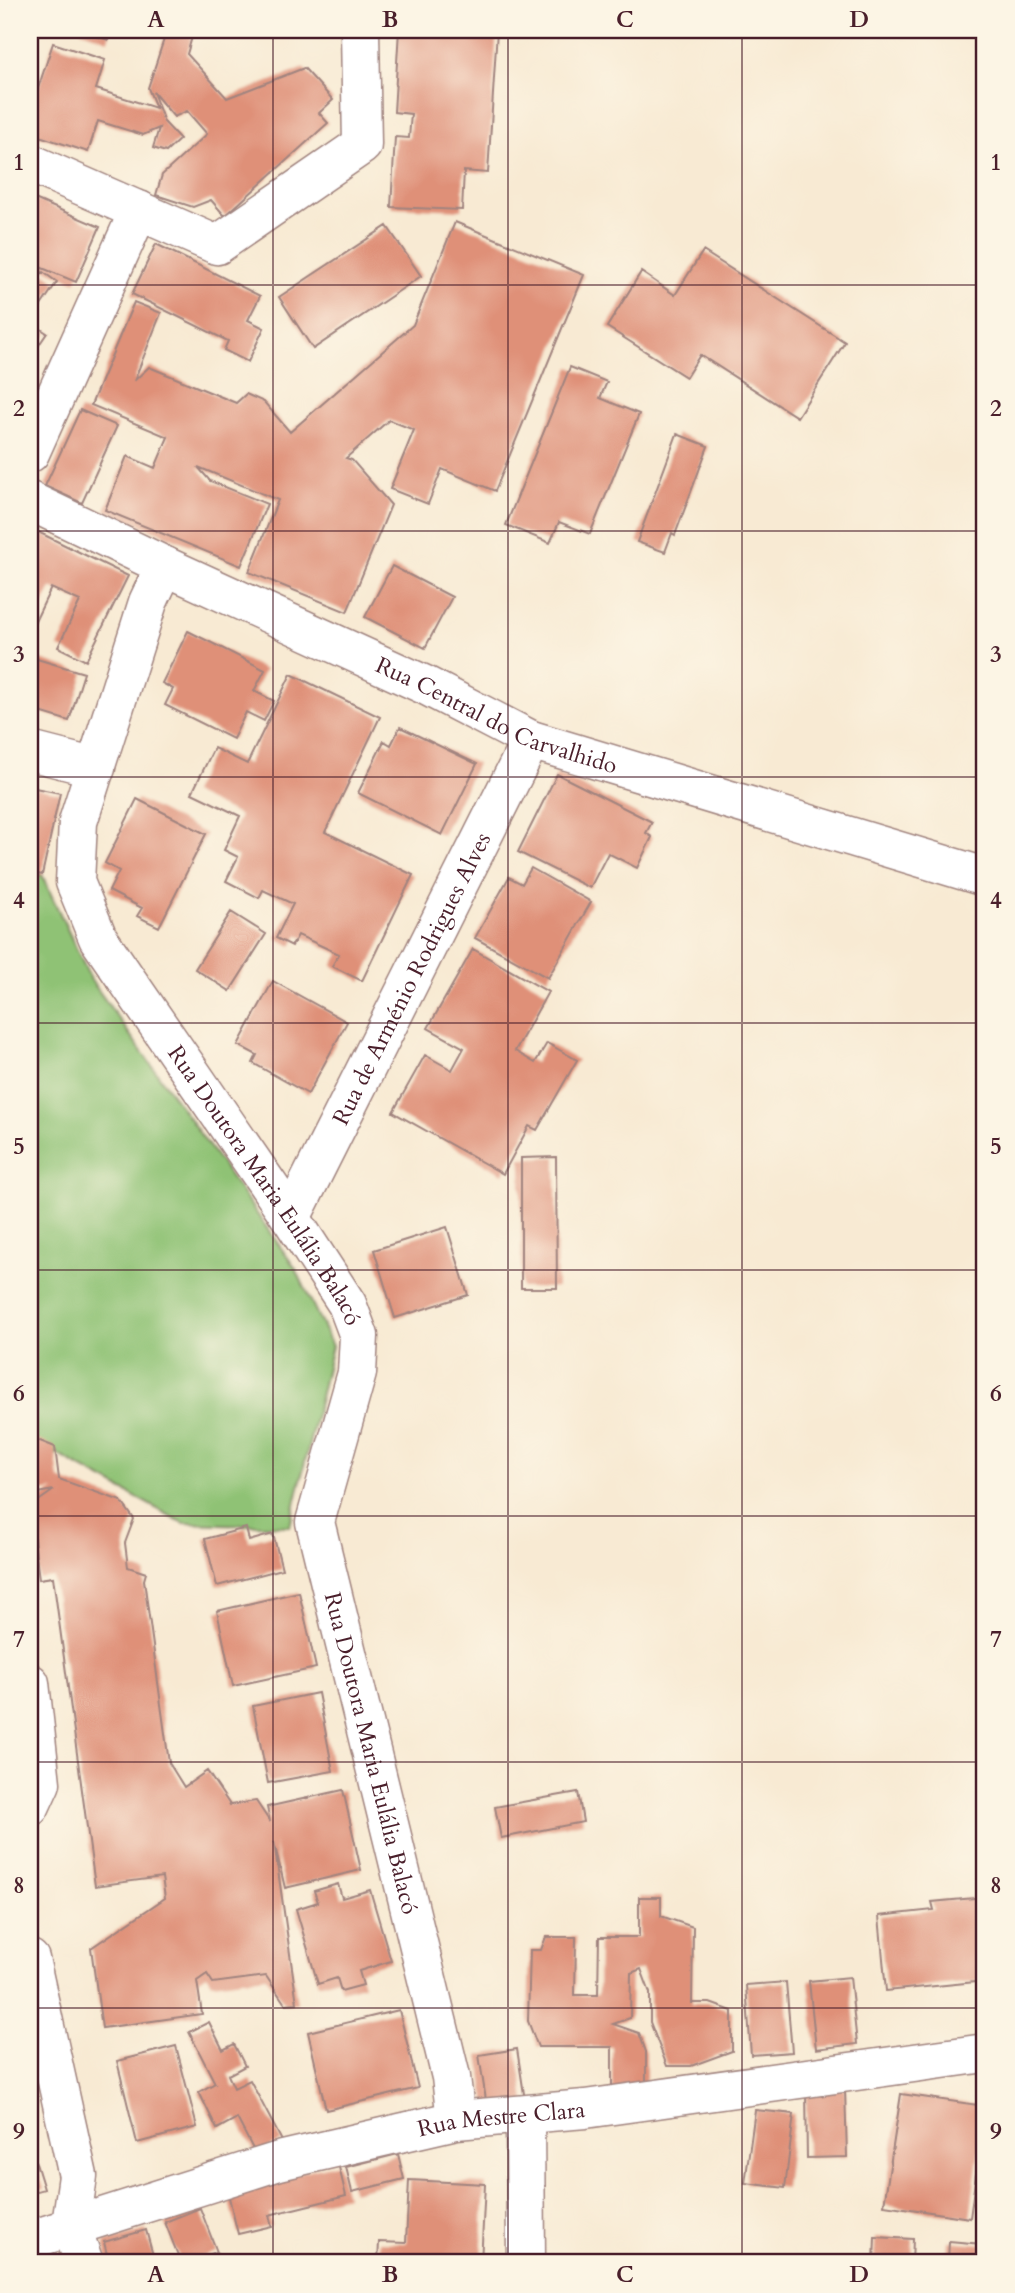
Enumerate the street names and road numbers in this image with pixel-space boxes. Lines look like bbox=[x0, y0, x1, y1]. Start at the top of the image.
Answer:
street label: Rua Central do Carvalhido bbox=[371, 649, 621, 781]
street label: Rua de Arménio Rodrigues Alves bbox=[325, 827, 498, 1130]
street label: Rua Doutora Maria Eulália Balacó bbox=[161, 1039, 369, 1329]
street label: Rua Doutora Maria Eulália Balacó bbox=[317, 1589, 426, 1917]
street label: Rua Mestre Clara bbox=[414, 2094, 586, 2144]

